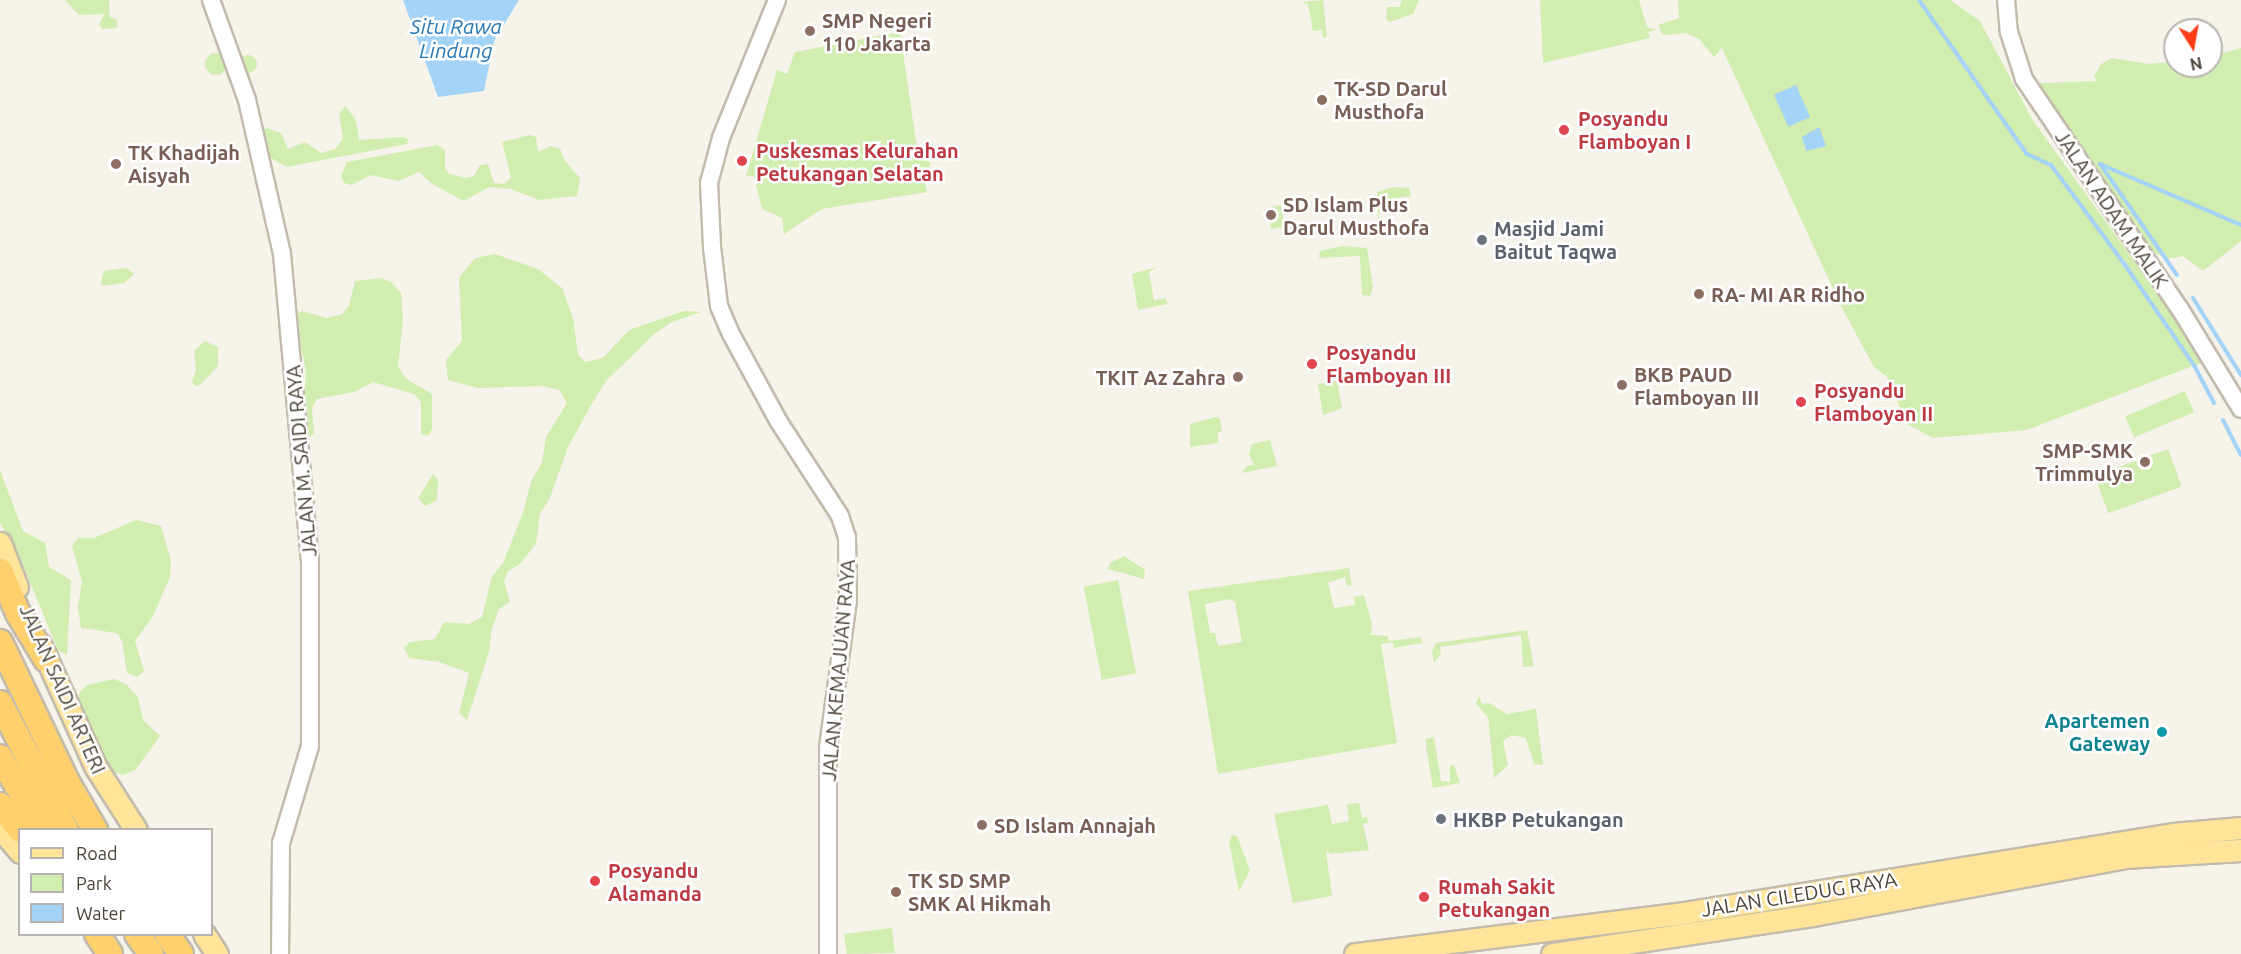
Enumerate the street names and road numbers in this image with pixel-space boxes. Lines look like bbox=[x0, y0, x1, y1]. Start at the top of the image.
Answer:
street label: JALAN ADAM MALIK bbox=[2050, 126, 2174, 292]
street label: JALAN M. SAIDI RAYA bbox=[281, 364, 321, 558]
street label: JALAN KEMAJUAN RAYA bbox=[816, 558, 860, 782]
street label: JALAN SAIDI ARTERI bbox=[15, 600, 111, 778]
street label: JALAN CILEDUG RAYA bbox=[1700, 867, 1898, 921]

